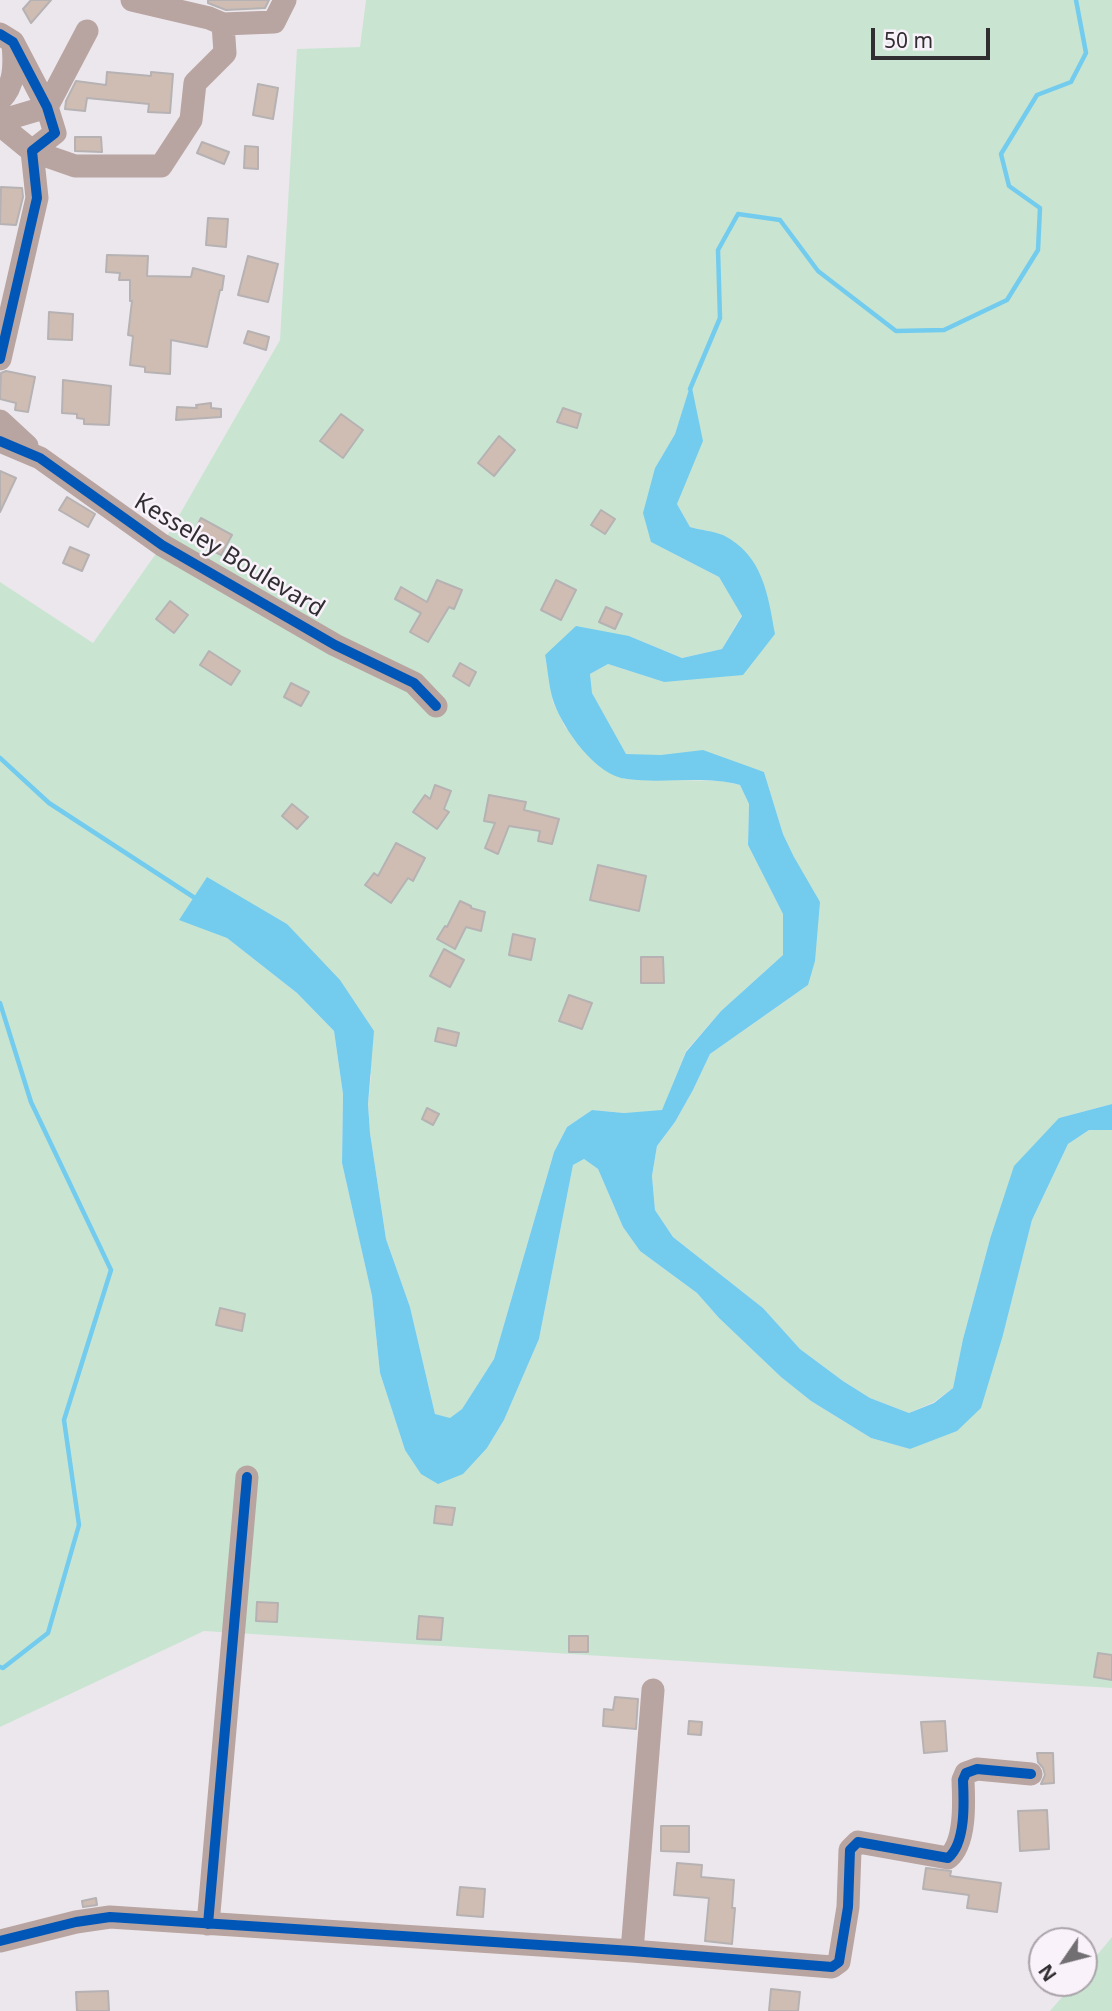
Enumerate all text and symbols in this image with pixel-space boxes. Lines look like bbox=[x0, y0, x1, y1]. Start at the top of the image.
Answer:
scale bar bbox=[874, 14, 993, 58]
text: 50 m bbox=[884, 26, 933, 54]
street label: Kesseley Boulevard bbox=[129, 488, 329, 624]
north arrow bbox=[1028, 1927, 1098, 1997]
text: N bbox=[1032, 1959, 1063, 1987]

